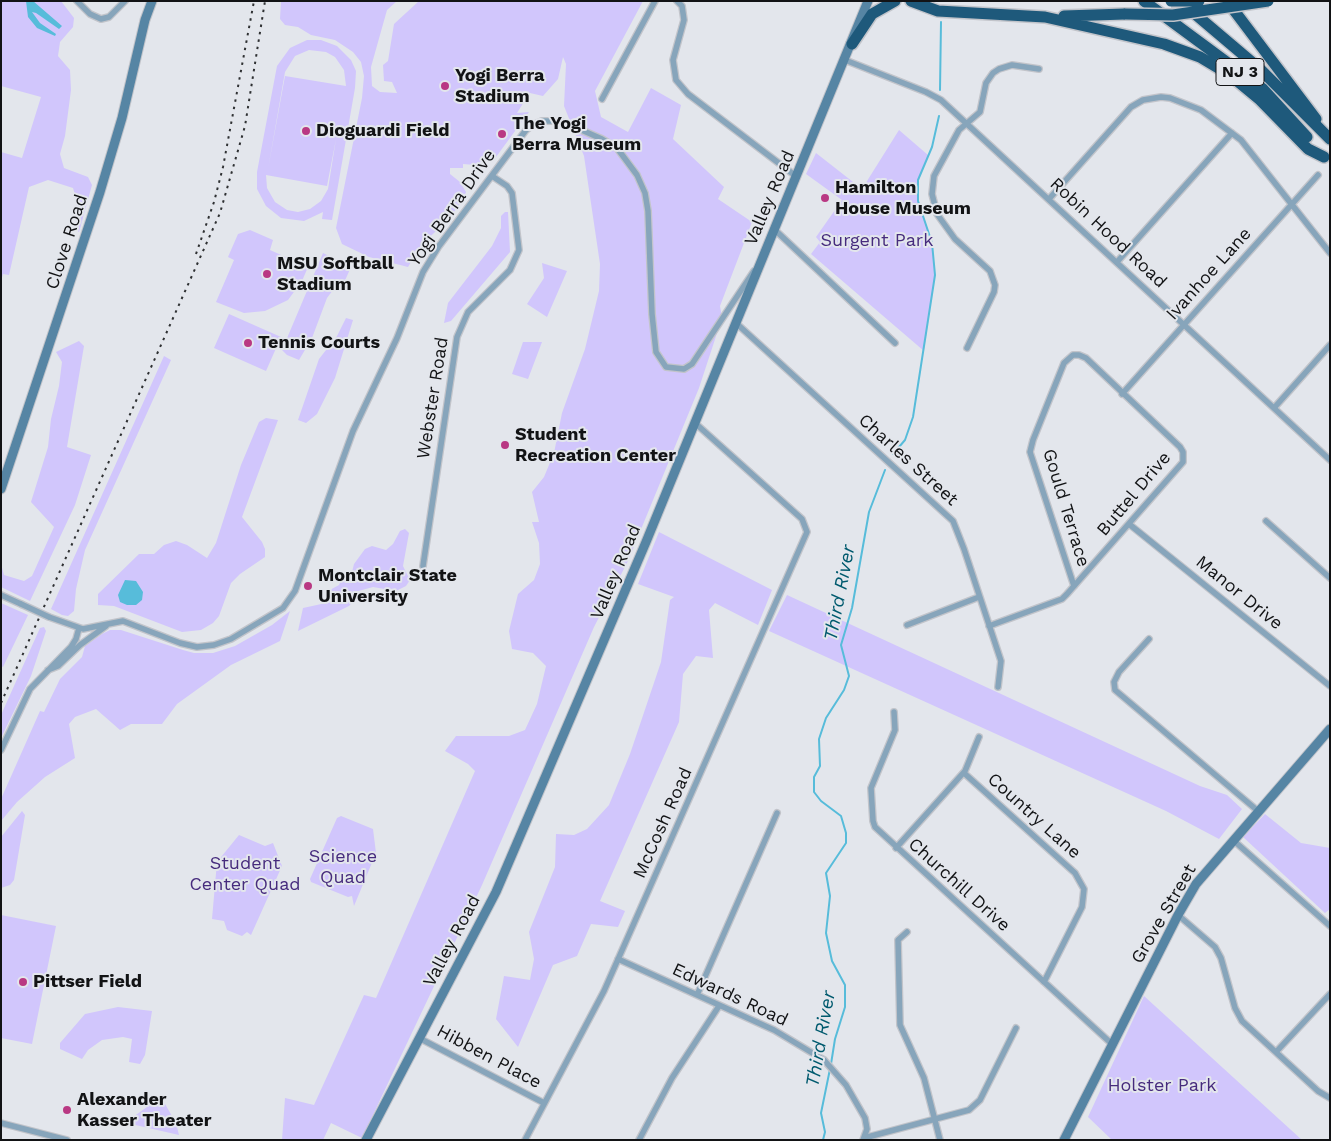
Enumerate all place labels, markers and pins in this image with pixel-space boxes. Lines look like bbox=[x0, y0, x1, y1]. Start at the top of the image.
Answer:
place label: Yogi Berra Stadium bbox=[455, 65, 545, 108]
marker: Yogi Berra Stadium bbox=[439, 80, 451, 92]
place label: The Yogi Berra Museum bbox=[512, 113, 641, 156]
place label: Dioguardi Field bbox=[316, 120, 450, 142]
marker: Dioguardi Field bbox=[300, 125, 312, 137]
marker: The Yogi Berra Museum bbox=[496, 128, 508, 140]
place label: Hamilton House Museum bbox=[835, 177, 971, 220]
marker: Hamilton House Museum bbox=[819, 192, 831, 204]
place label: MSU Softball Stadium bbox=[277, 253, 394, 296]
marker: MSU Softball Stadium bbox=[261, 268, 273, 280]
place label: Tennis Courts bbox=[258, 332, 380, 354]
marker: Tennis Courts bbox=[242, 337, 254, 349]
place label: Student Recreation Center bbox=[515, 424, 676, 466]
marker: Student Recreation Center bbox=[499, 439, 511, 451]
place label: Montclair State University bbox=[318, 565, 457, 608]
marker: Montclair State University bbox=[302, 580, 314, 592]
place label: Pittser Field bbox=[33, 971, 142, 993]
marker: Pittser Field bbox=[17, 976, 29, 988]
place label: Alexander Kasser Theater bbox=[77, 1089, 212, 1132]
marker: Alexander Kasser Theater bbox=[61, 1104, 73, 1116]

